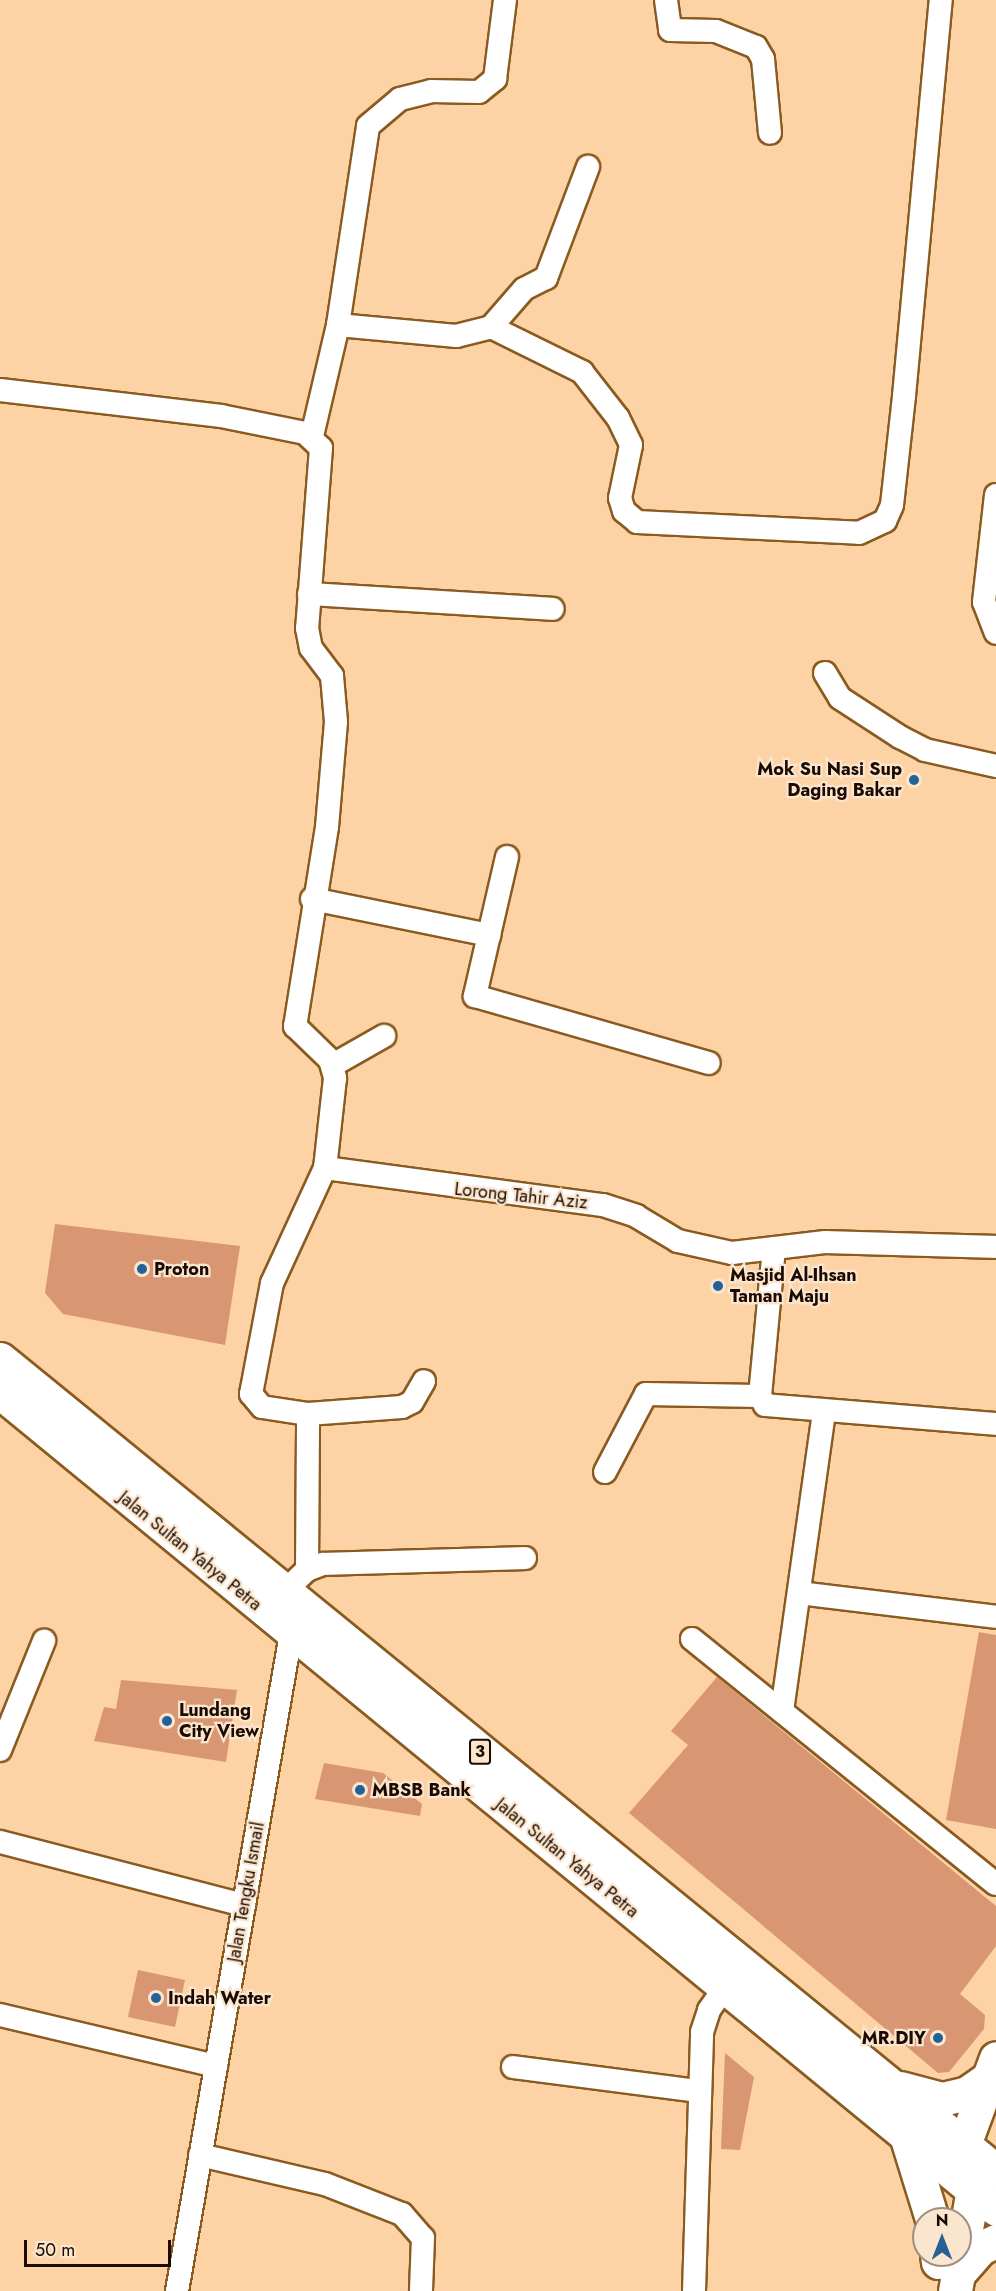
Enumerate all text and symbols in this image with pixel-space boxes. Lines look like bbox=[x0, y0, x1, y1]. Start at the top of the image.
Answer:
place label: Mok Su Nasi Sup Daging Bakar bbox=[757, 759, 902, 802]
marker: Mok Su Nasi Sup Daging Bakar bbox=[907, 773, 921, 787]
street label: Lorong Tahir Aziz bbox=[453, 1178, 589, 1214]
place label: Proton bbox=[154, 1258, 209, 1280]
marker: Proton bbox=[135, 1262, 149, 1276]
place label: Masjid Al-Ihsan Taman Maju bbox=[730, 1265, 857, 1308]
marker: Masjid Al-Ihsan Taman Maju bbox=[711, 1279, 725, 1293]
street label: Jalan Sultan Yahya Petra bbox=[114, 1487, 266, 1615]
place label: Lundang City View bbox=[179, 1700, 259, 1742]
marker: Lundang City View bbox=[160, 1714, 174, 1728]
road number: 3 bbox=[468, 1739, 492, 1765]
place label: MBSB Bank bbox=[372, 1779, 471, 1801]
marker: MBSB Bank bbox=[353, 1783, 367, 1797]
street label: Jalan Sultan Yahya Petra bbox=[491, 1794, 643, 1922]
street label: Jalan Tengku Ismail bbox=[223, 1820, 269, 1964]
place label: Indah Water bbox=[168, 1987, 271, 2009]
marker: Indah Water bbox=[149, 1991, 163, 2005]
place label: MR.DIY bbox=[862, 2027, 926, 2049]
marker: MR.DIY bbox=[931, 2031, 945, 2045]
north arrow bbox=[912, 2207, 972, 2267]
text: N bbox=[936, 2209, 948, 2232]
scale bar bbox=[27, 2228, 174, 2266]
text: 50 m bbox=[35, 2237, 75, 2263]

